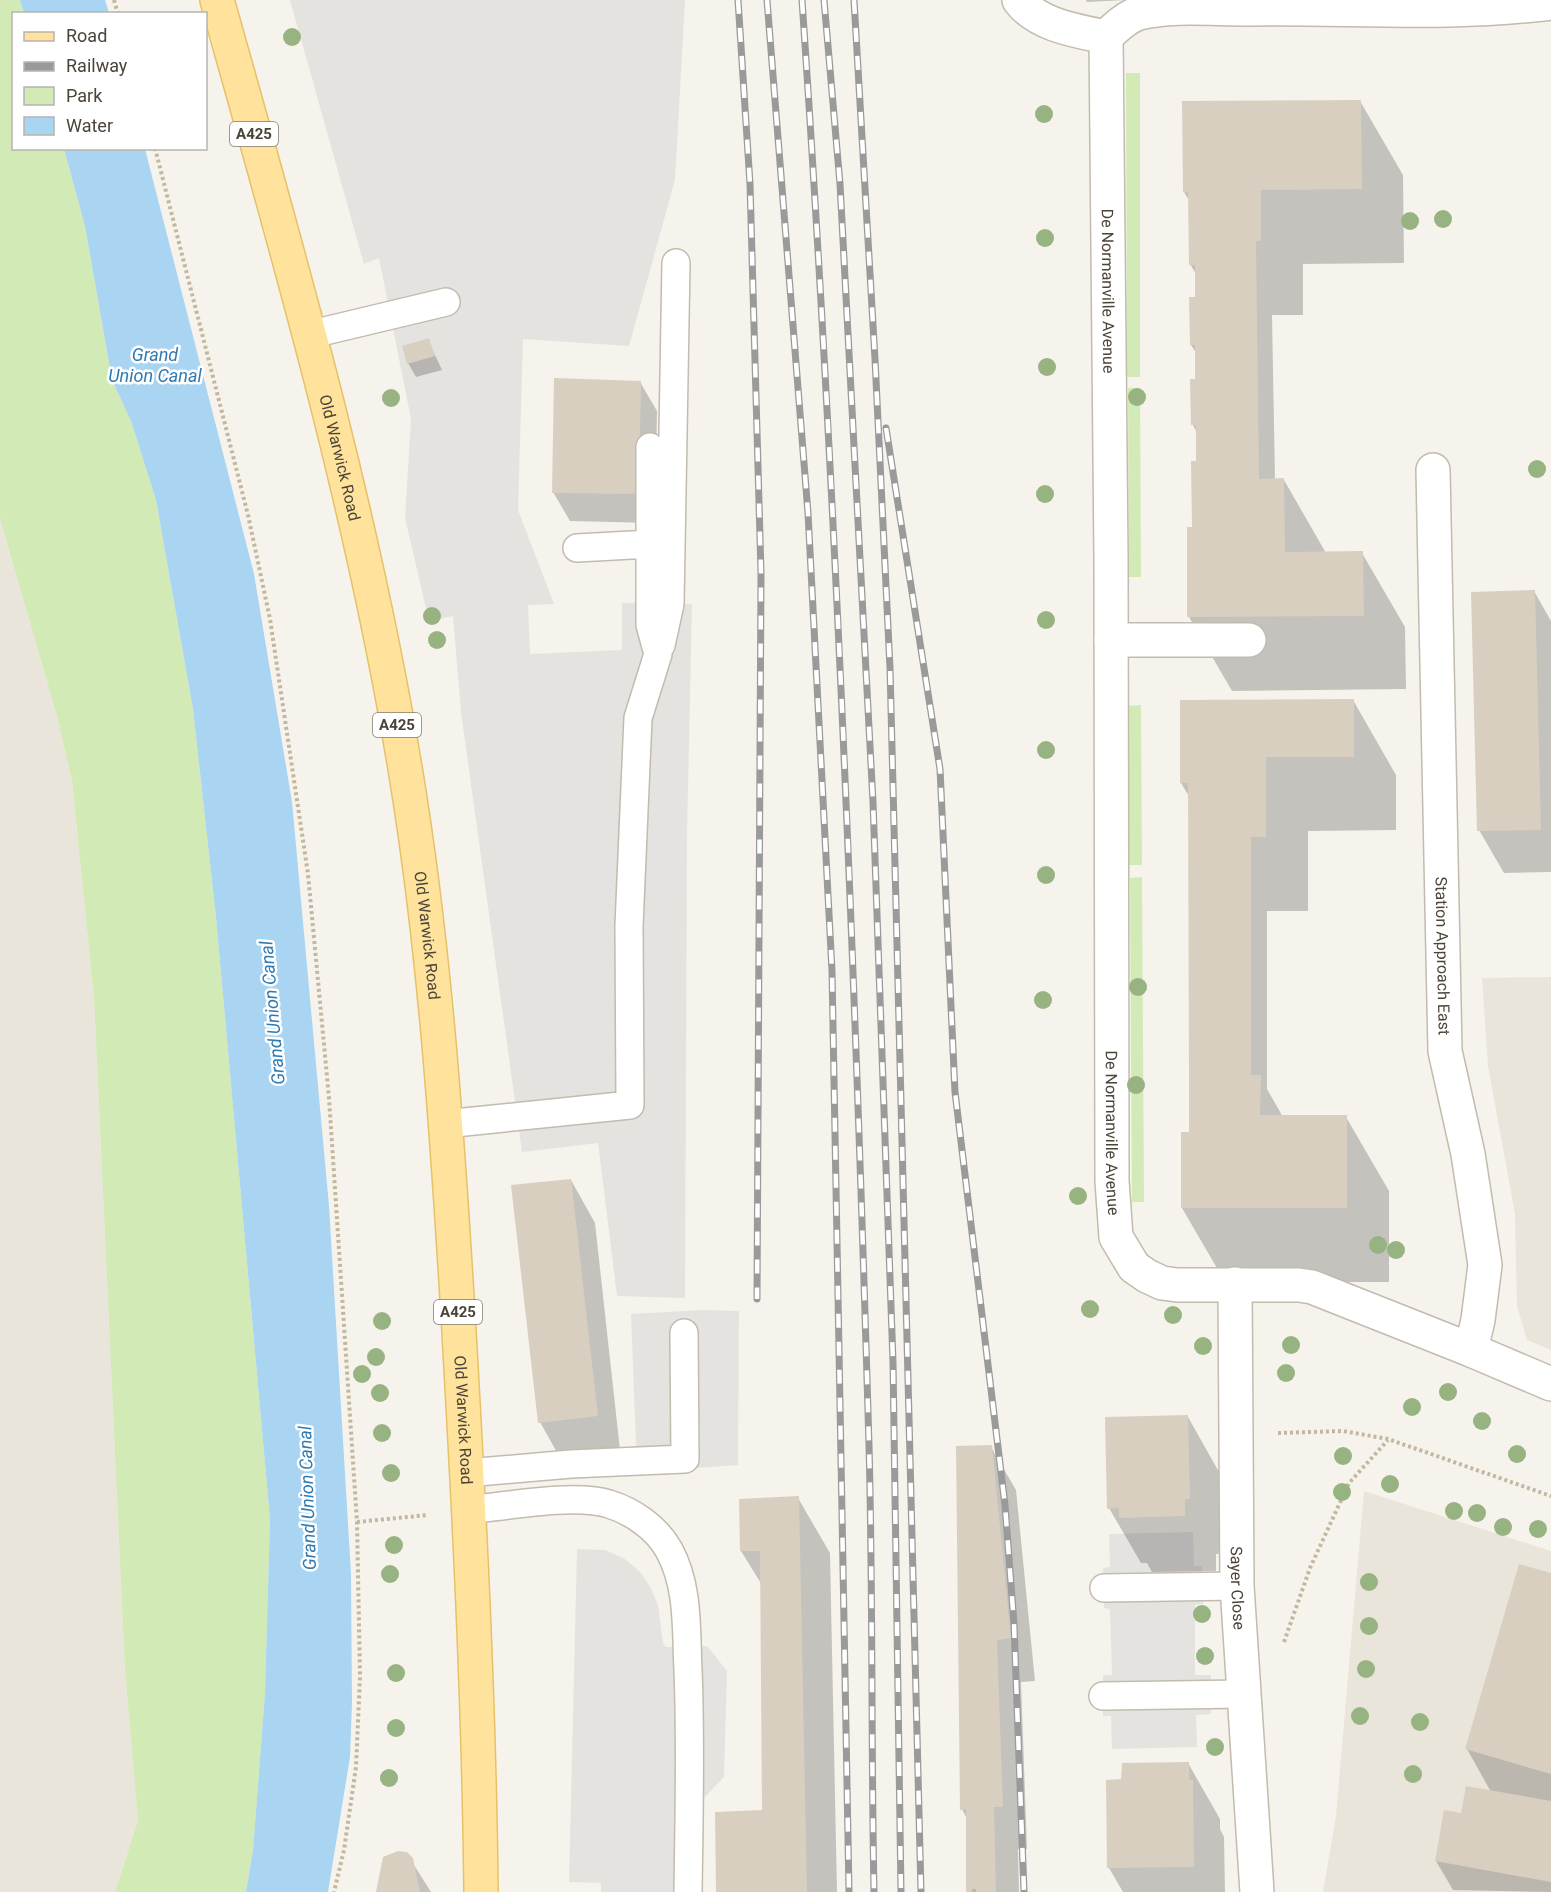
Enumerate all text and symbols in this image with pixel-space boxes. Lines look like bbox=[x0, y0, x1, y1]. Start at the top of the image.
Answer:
legend bbox=[12, 12, 207, 150]
text: Road bbox=[66, 25, 107, 46]
text: Railway bbox=[66, 55, 128, 76]
text: Park bbox=[66, 85, 103, 106]
text: Water bbox=[66, 115, 113, 136]
road number: A425 bbox=[230, 122, 278, 146]
street label: De Normanville Avenue bbox=[1098, 209, 1119, 373]
water label: Grand Union Canal bbox=[108, 344, 202, 386]
street label: Old Warwick Road bbox=[316, 393, 365, 523]
road number: A425 bbox=[373, 713, 421, 737]
street label: Old Warwick Road bbox=[411, 870, 444, 1000]
street label: Station Approach East bbox=[1432, 876, 1454, 1035]
water label: Grand Union Canal bbox=[255, 939, 289, 1086]
street label: De Normanville Avenue bbox=[1102, 1051, 1124, 1216]
road number: A425 bbox=[434, 1300, 482, 1324]
street label: Old Warwick Road bbox=[451, 1355, 477, 1485]
water label: Grand Union Canal bbox=[294, 1425, 320, 1570]
street label: Sayer Close bbox=[1227, 1546, 1249, 1630]

